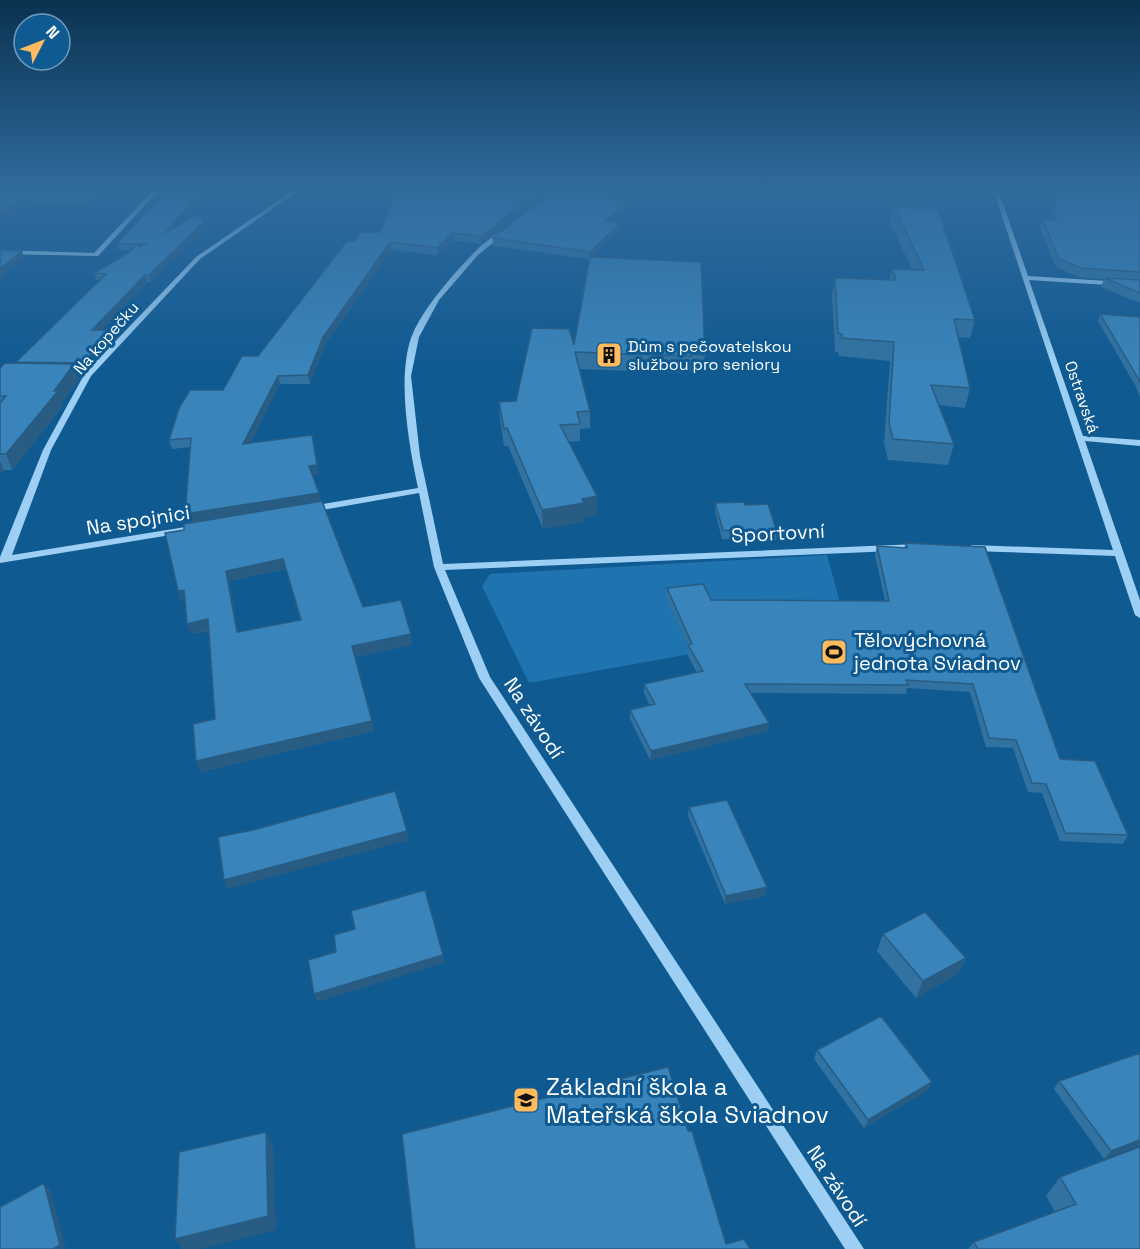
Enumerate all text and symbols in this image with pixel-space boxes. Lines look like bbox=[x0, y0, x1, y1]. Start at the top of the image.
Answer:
north arrow bbox=[12, 12, 72, 72]
text: N bbox=[41, 21, 64, 43]
street label: Na kopečku bbox=[69, 297, 143, 379]
place label: Dům s pečovatelskou službou pro seniory bbox=[628, 336, 792, 375]
building icon: Dům s pečovatelskou službou pro seniory bbox=[594, 340, 624, 370]
street label: Ostravská bbox=[1060, 358, 1104, 436]
street label: Na spojnici bbox=[84, 499, 192, 541]
street label: Sportovní bbox=[730, 518, 826, 548]
place label: Tělovýchovná jednota Sviadnov bbox=[853, 627, 1021, 676]
sports icon: Tělovýchovná jednota Sviadnov bbox=[819, 637, 849, 667]
street label: Na závodí bbox=[498, 672, 570, 764]
place label: Základní škola a Mateřská škola Sviadnov bbox=[546, 1071, 829, 1130]
school or university icon: Základní škola a Mateřská škola Sviadnov bbox=[511, 1085, 541, 1115]
street label: Na závodí bbox=[801, 1140, 873, 1232]

